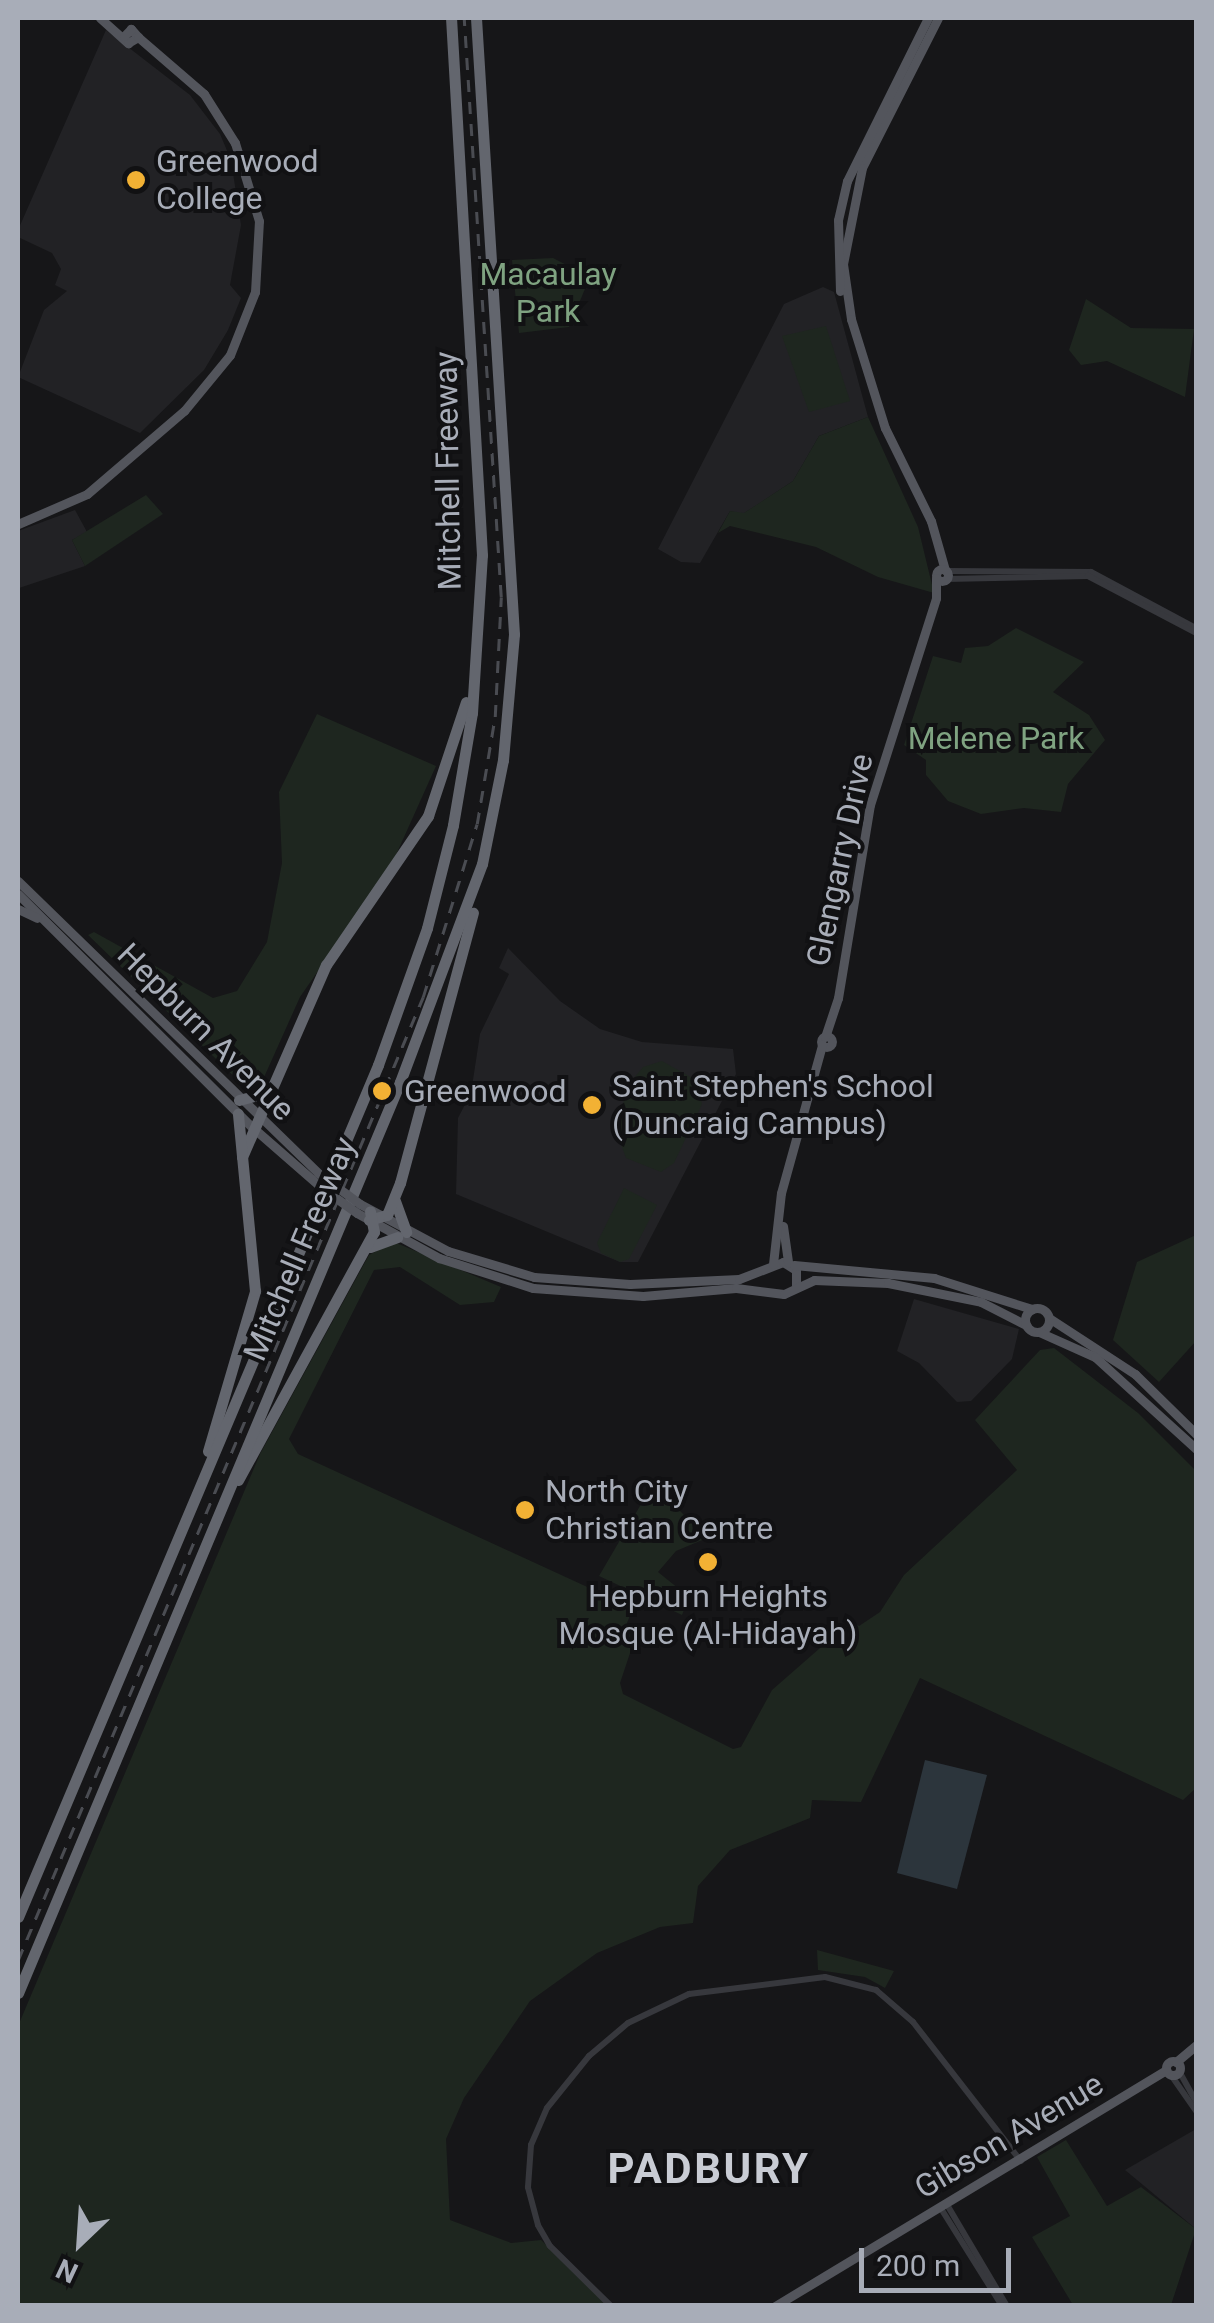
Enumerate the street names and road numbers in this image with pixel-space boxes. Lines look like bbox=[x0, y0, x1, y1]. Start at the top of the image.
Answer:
street label: Mitchell Freeway bbox=[427, 351, 469, 591]
street label: Glengarry Drive bbox=[799, 750, 881, 970]
street label: Hepburn Avenue bbox=[110, 936, 302, 1128]
street label: Mitchell Freeway bbox=[236, 1131, 364, 1367]
street label: Gibson Avenue bbox=[908, 2065, 1110, 2207]

